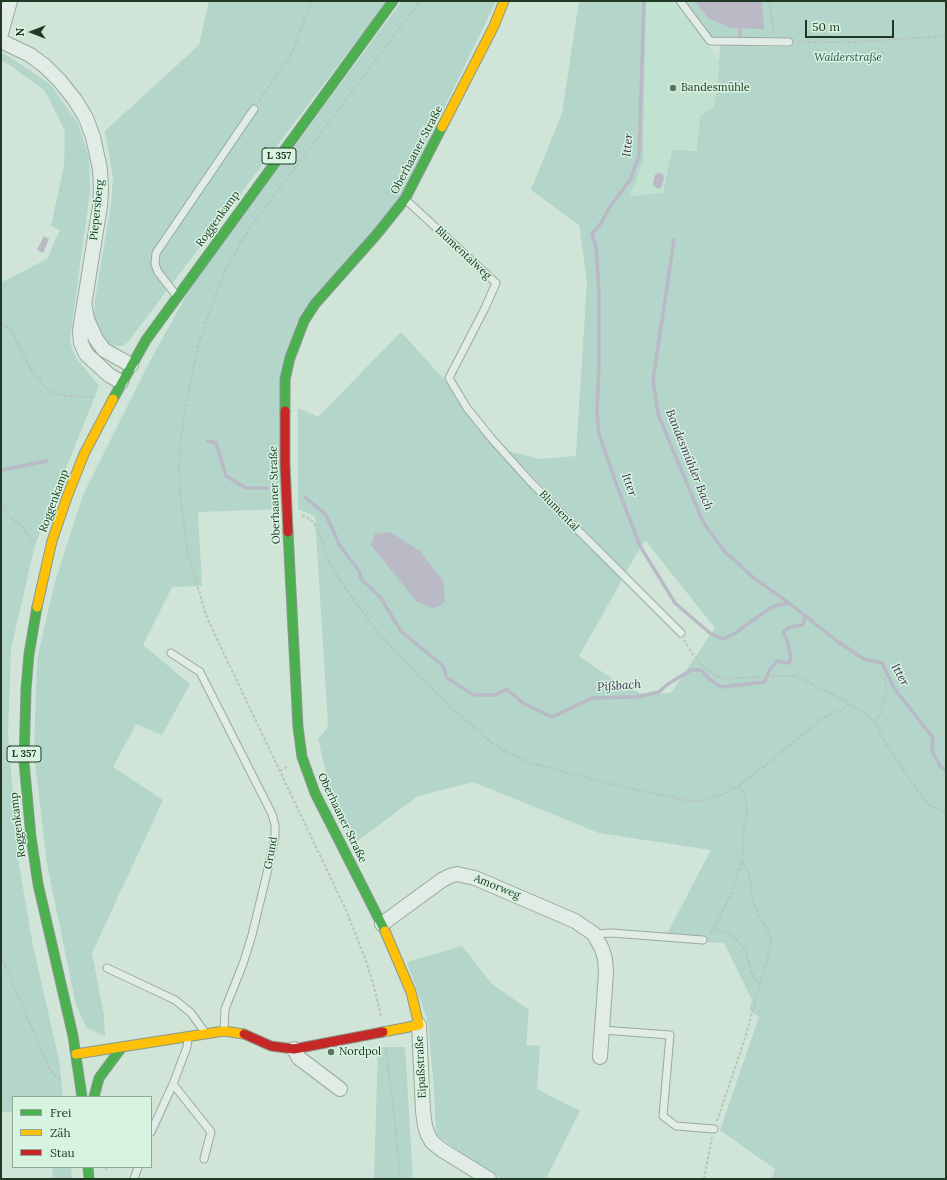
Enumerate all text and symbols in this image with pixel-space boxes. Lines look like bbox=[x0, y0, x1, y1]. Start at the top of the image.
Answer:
north arrow bbox=[12, 12, 52, 52]
scale bar bbox=[807, 12, 896, 38]
text: 50 m bbox=[812, 19, 840, 34]
text: N bbox=[13, 28, 27, 36]
park label: Walderstraße bbox=[814, 51, 882, 65]
place label: Bandesmühle bbox=[681, 81, 750, 95]
marker: Bandesmühle bbox=[668, 83, 678, 93]
street label: Oberhaaner Straße bbox=[388, 103, 446, 197]
water label: Itter bbox=[620, 132, 636, 158]
road number: L 357 bbox=[262, 148, 296, 164]
street label: Piepersberg bbox=[87, 179, 107, 241]
street label: Roggenkamp bbox=[193, 188, 243, 250]
street label: Blumentalweg bbox=[432, 224, 494, 282]
water label: Bandesmühler Bach bbox=[662, 407, 716, 513]
street label: Oberhaaner Straße bbox=[267, 446, 283, 544]
street label: Roggenkamp bbox=[37, 468, 71, 534]
water label: Itter bbox=[618, 471, 640, 499]
street label: Blumental bbox=[536, 488, 582, 534]
water label: Itter bbox=[888, 661, 912, 689]
water label: Pißbach bbox=[597, 677, 641, 695]
road number: L 357 bbox=[7, 746, 41, 762]
street label: Oberhaaner Straße bbox=[315, 771, 369, 865]
street label: Roggenkamp bbox=[7, 791, 29, 859]
street label: Grund bbox=[262, 836, 280, 870]
street label: Amorweg bbox=[472, 872, 522, 902]
street label: Eipaßstraße bbox=[413, 1035, 429, 1099]
place label: Nordpol bbox=[339, 1045, 381, 1059]
marker: Nordpol bbox=[326, 1047, 336, 1057]
legend bbox=[12, 1096, 152, 1168]
text: Frei bbox=[50, 1105, 71, 1120]
text: Zäh bbox=[50, 1125, 71, 1140]
text: Stau bbox=[50, 1145, 75, 1160]

